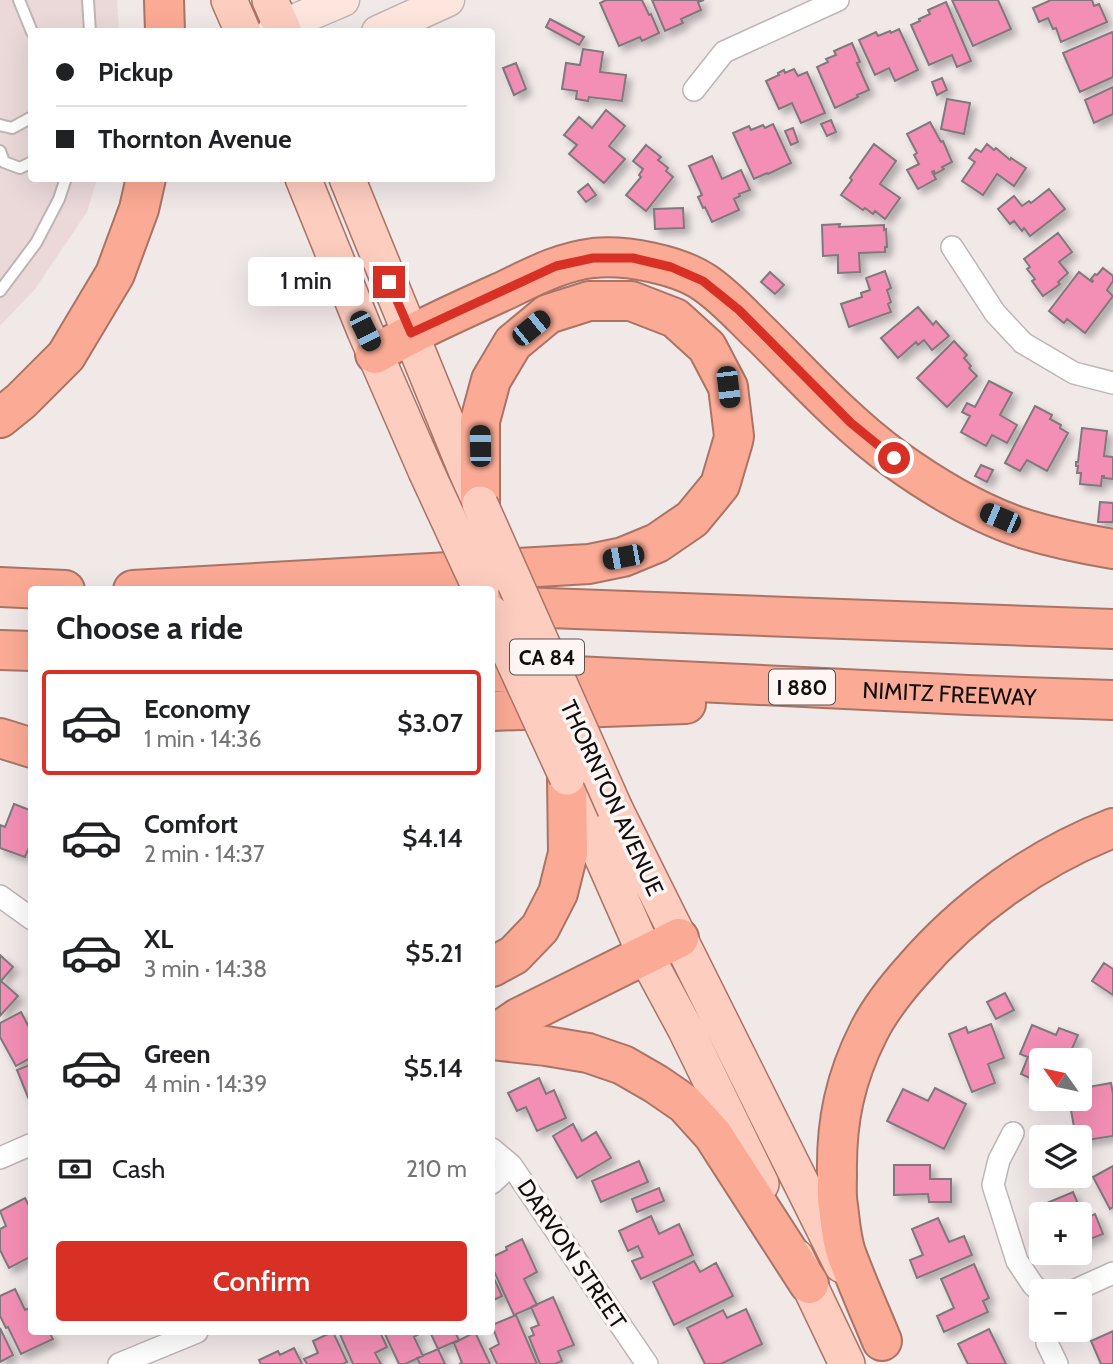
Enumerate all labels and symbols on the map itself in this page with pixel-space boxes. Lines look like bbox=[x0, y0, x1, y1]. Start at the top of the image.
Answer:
callout: 1 min bbox=[249, 258, 364, 306]
route end bbox=[373, 266, 405, 298]
car bbox=[509, 307, 554, 349]
car bbox=[347, 308, 384, 354]
car bbox=[716, 365, 741, 409]
car bbox=[470, 425, 491, 467]
route start bbox=[878, 442, 910, 474]
car bbox=[977, 500, 1024, 536]
car bbox=[601, 543, 646, 571]
road number: CA 84 bbox=[510, 640, 584, 674]
road number: I 880 bbox=[769, 670, 835, 704]
street label: NIMITZ FREEWAY bbox=[862, 676, 1038, 711]
street label: THORNTON AVENUE bbox=[554, 696, 670, 900]
north arrow bbox=[1029, 1048, 1092, 1111]
street label: DARVON STREET bbox=[512, 1174, 632, 1334]

